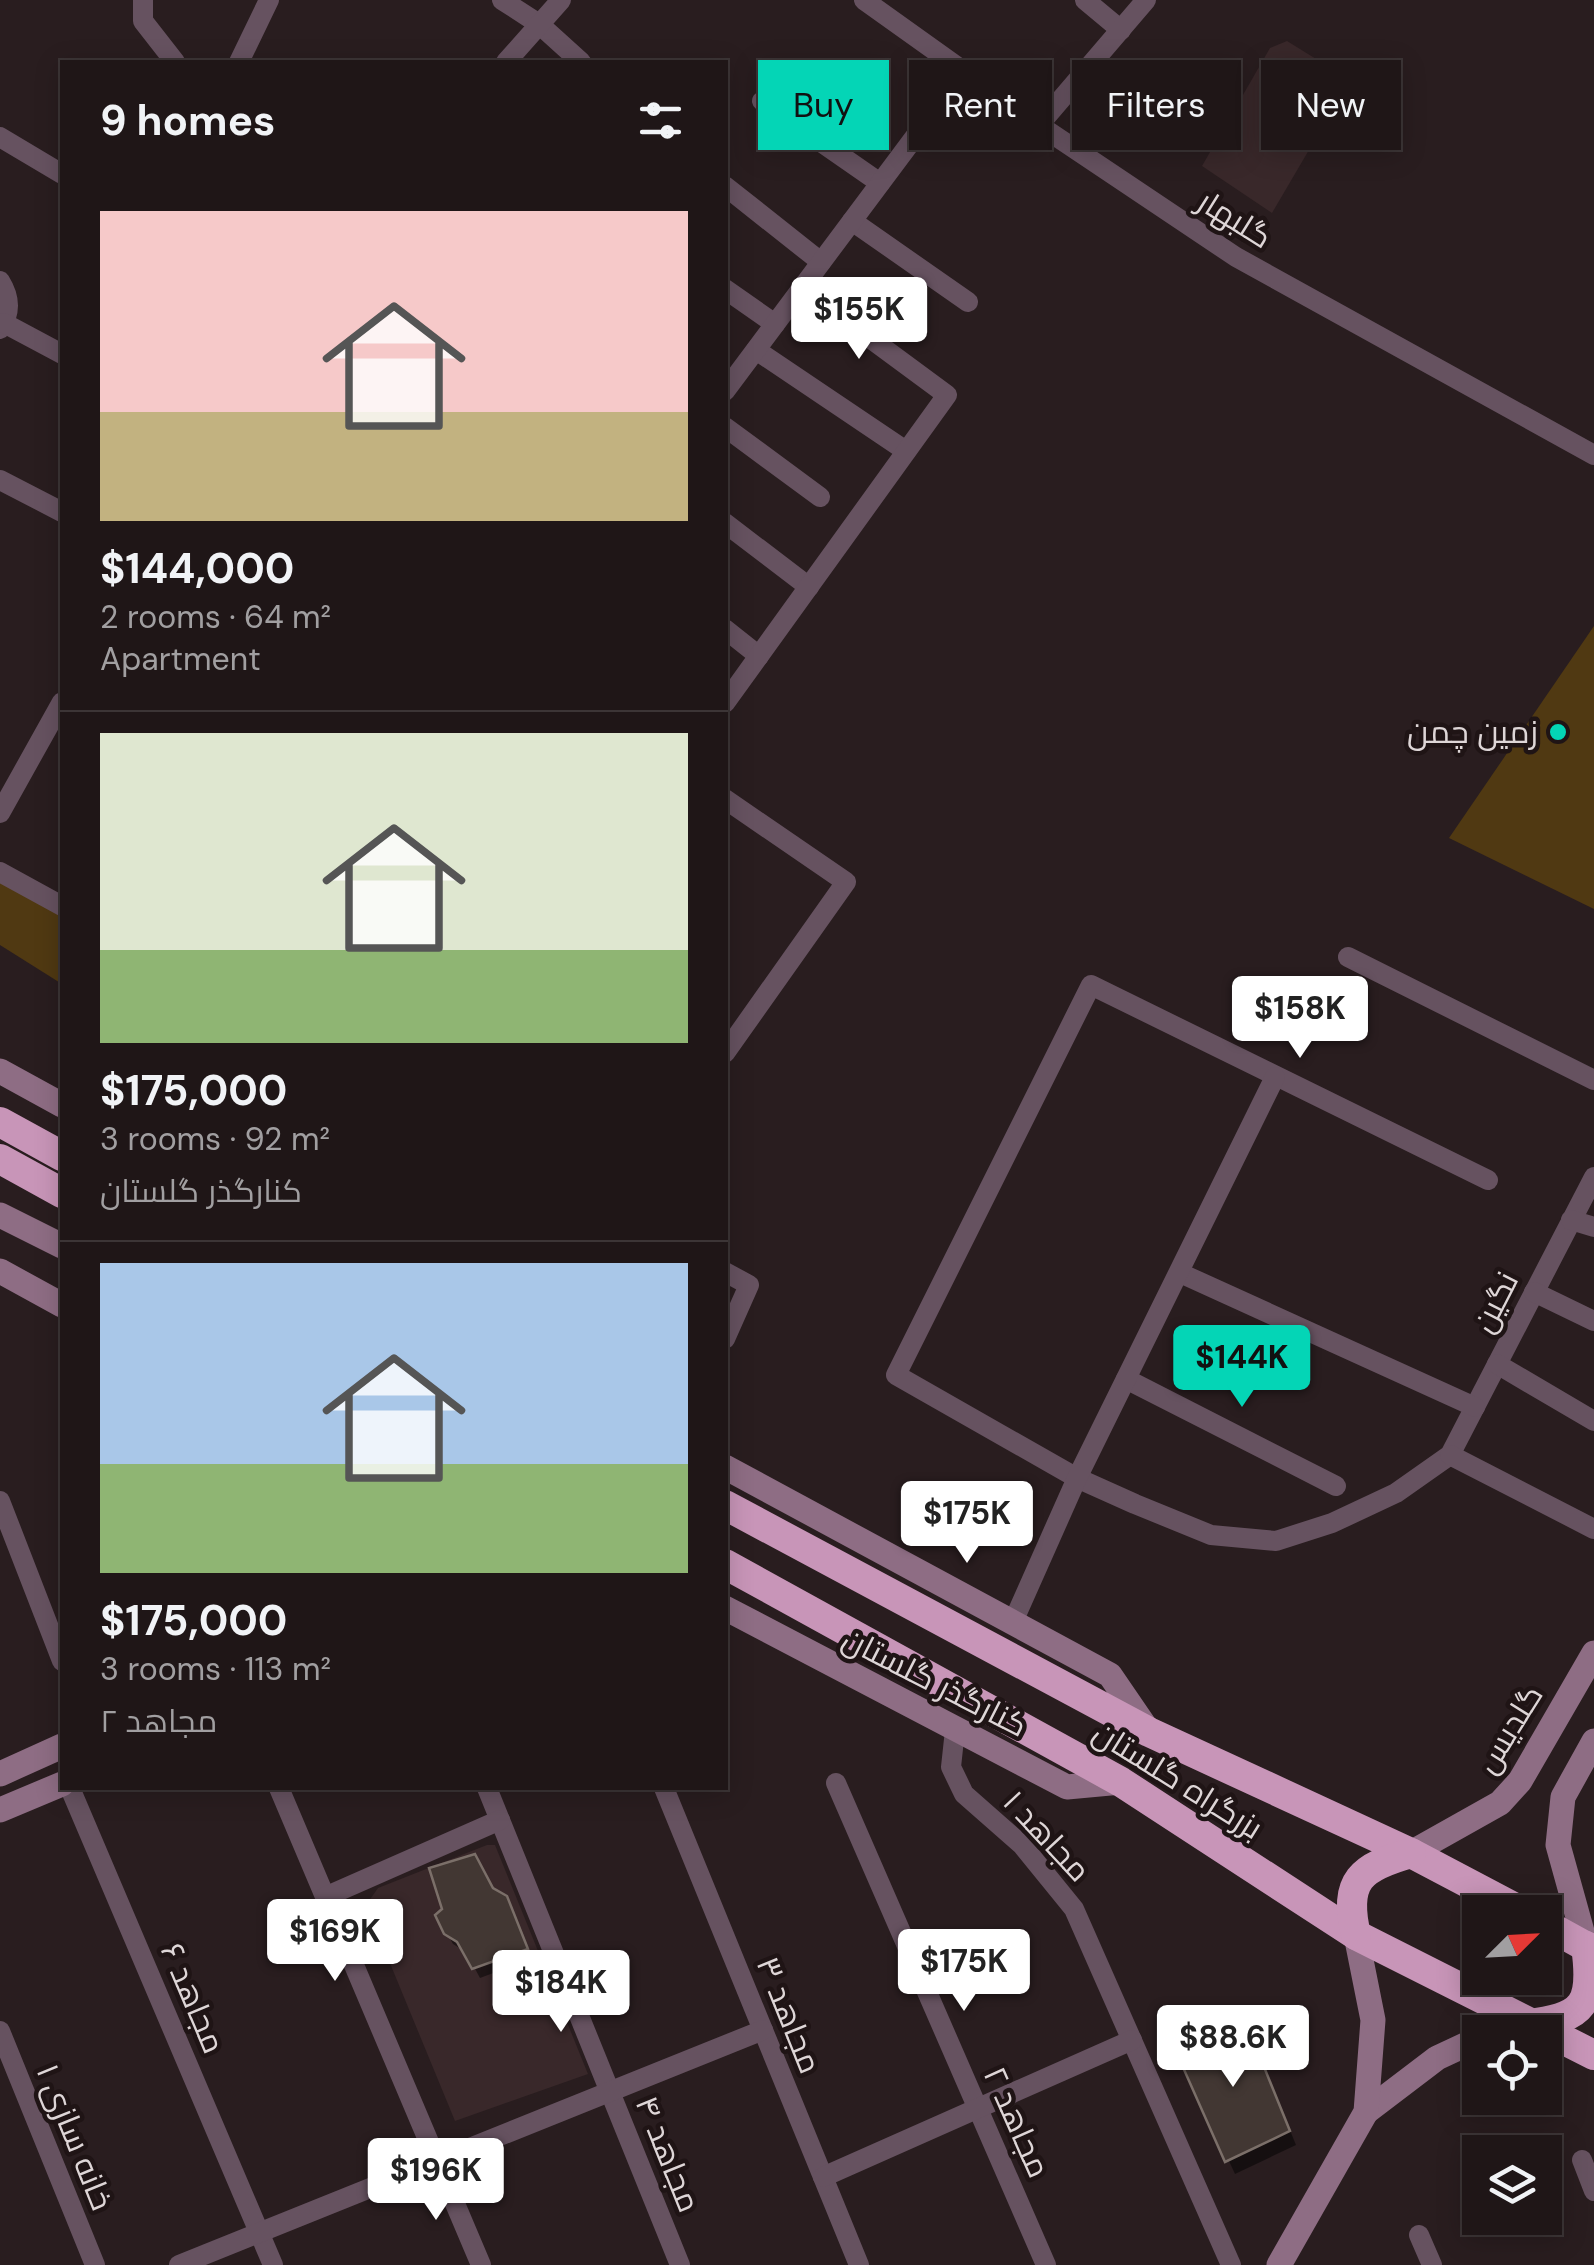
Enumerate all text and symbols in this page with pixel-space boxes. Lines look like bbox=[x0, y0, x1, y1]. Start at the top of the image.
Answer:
chip: Buy bbox=[758, 60, 889, 150]
chip: Rent bbox=[909, 60, 1052, 150]
chip: Filters bbox=[1072, 60, 1241, 150]
chip: New bbox=[1261, 60, 1401, 150]
text: 9 homes bbox=[100, 93, 275, 148]
icon: filters bbox=[633, 93, 688, 148]
street label: گلبهار bbox=[1188, 179, 1280, 258]
icon: home bbox=[304, 276, 484, 456]
pin: $155K bbox=[789, 277, 929, 362]
text: $155K bbox=[813, 288, 905, 330]
text: $144,000 bbox=[100, 541, 294, 596]
text: 2 rooms · 64 m² bbox=[100, 596, 331, 638]
text: Apartment bbox=[100, 638, 261, 680]
place label: زمین چمن bbox=[1407, 711, 1538, 753]
marker: زمین چمن bbox=[1547, 721, 1569, 743]
icon: home bbox=[304, 798, 484, 978]
pin: $158K bbox=[1230, 976, 1370, 1061]
text: $158K bbox=[1254, 987, 1346, 1029]
text: $175,000 bbox=[100, 1063, 287, 1118]
text: 3 rooms · 92 m² bbox=[100, 1118, 330, 1160]
text: کنارگذر گلستان bbox=[100, 1170, 302, 1212]
street label: نگین bbox=[1462, 1264, 1528, 1340]
pin: $144K bbox=[1172, 1325, 1312, 1410]
icon: home bbox=[304, 1328, 484, 1508]
text: $144K bbox=[1195, 1336, 1289, 1378]
pin: $175K bbox=[897, 1481, 1037, 1566]
text: $175K bbox=[923, 1492, 1011, 1534]
text: $175,000 bbox=[100, 1593, 287, 1648]
street label: کنارگذر گلستان bbox=[835, 1617, 1035, 1747]
text: 3 rooms · 113 m² bbox=[100, 1648, 331, 1690]
street label: گلدیس bbox=[1465, 1677, 1553, 1781]
text: مجاهد ۲ bbox=[100, 1700, 217, 1742]
street label: بزرگراه گلستان bbox=[1085, 1711, 1271, 1849]
street label: ۱ مجاهد bbox=[994, 1781, 1100, 1891]
north arrow bbox=[1462, 1895, 1562, 1995]
map controls bbox=[1462, 1895, 1562, 2235]
pin: $169K bbox=[265, 1899, 405, 1984]
text: $169K bbox=[289, 1910, 381, 1952]
pin: $175K bbox=[894, 1929, 1034, 2014]
street label: ۶ مجاهد bbox=[151, 1937, 235, 2059]
text: $175K bbox=[920, 1940, 1008, 1982]
pin: $184K bbox=[491, 1950, 631, 2035]
street label: مجاهد ۳ bbox=[747, 1951, 831, 2079]
text: $184K bbox=[515, 1961, 607, 2003]
pin: $88.6K bbox=[1152, 2005, 1314, 2090]
button: locate bbox=[1462, 2015, 1562, 2115]
text: $88.6K bbox=[1179, 2016, 1287, 2058]
street label: خانه سازی ۱ bbox=[27, 2058, 123, 2216]
street label: مجاهد ۲ bbox=[974, 2060, 1060, 2184]
street label: مجاهد ۴ bbox=[626, 2090, 710, 2218]
button: layers bbox=[1462, 2135, 1562, 2235]
pin: $196K bbox=[366, 2138, 506, 2223]
text: $196K bbox=[390, 2149, 482, 2191]

